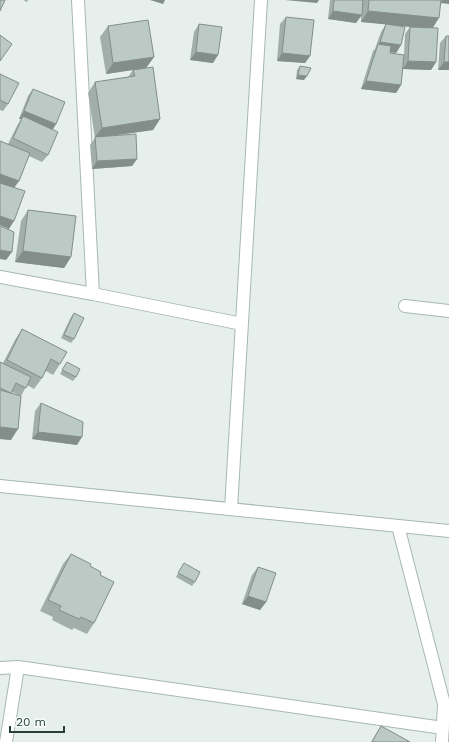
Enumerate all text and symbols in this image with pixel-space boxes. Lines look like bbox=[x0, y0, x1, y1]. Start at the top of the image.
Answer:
scale bar bbox=[10, 708, 64, 734]
text: 20 m bbox=[16, 715, 46, 729]

